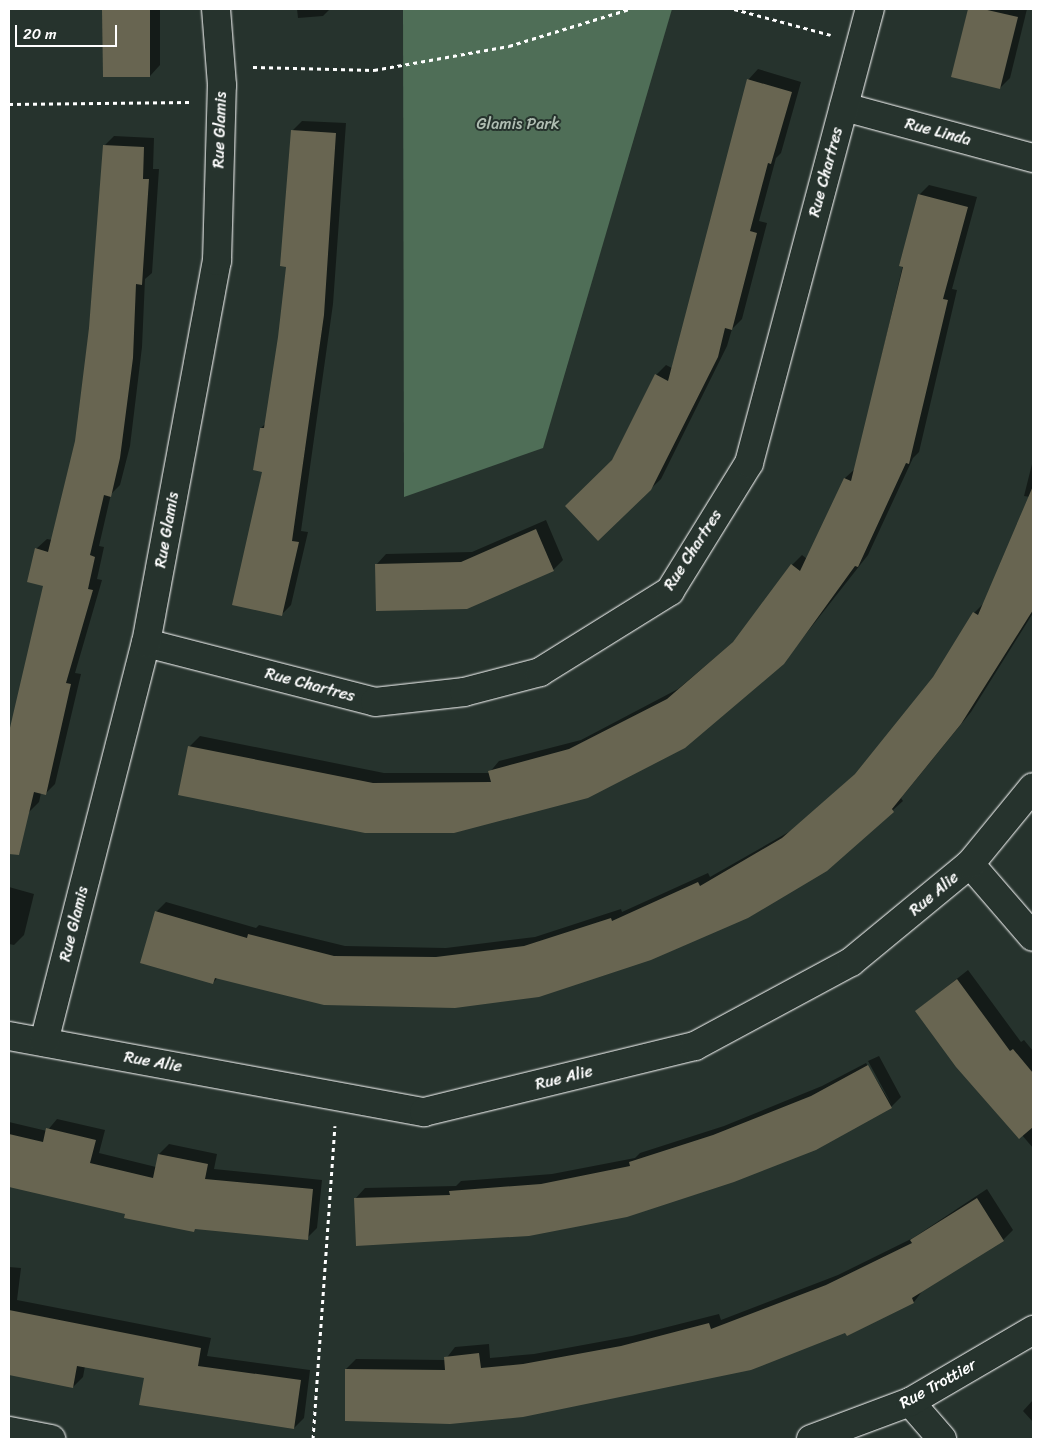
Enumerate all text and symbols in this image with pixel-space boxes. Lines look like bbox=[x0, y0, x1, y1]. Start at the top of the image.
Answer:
scale bar bbox=[18, 15, 120, 47]
text: 20 m bbox=[23, 21, 57, 47]
street label: Rue Glamis bbox=[209, 91, 231, 169]
park label: Glamis Park bbox=[477, 114, 559, 134]
street label: Rue Linda bbox=[903, 114, 973, 150]
street label: Rue Chartres bbox=[805, 125, 847, 219]
street label: Rue Glamis bbox=[151, 491, 183, 569]
street label: Rue Chartres bbox=[660, 506, 726, 594]
street label: Rue Chartres bbox=[263, 664, 357, 706]
street label: Rue Alie bbox=[905, 868, 963, 920]
street label: Rue Glamis bbox=[55, 885, 93, 963]
street label: Rue Alie bbox=[123, 1047, 183, 1077]
street label: Rue Alie bbox=[533, 1062, 595, 1094]
street label: Rue Trottier bbox=[896, 1355, 980, 1413]

